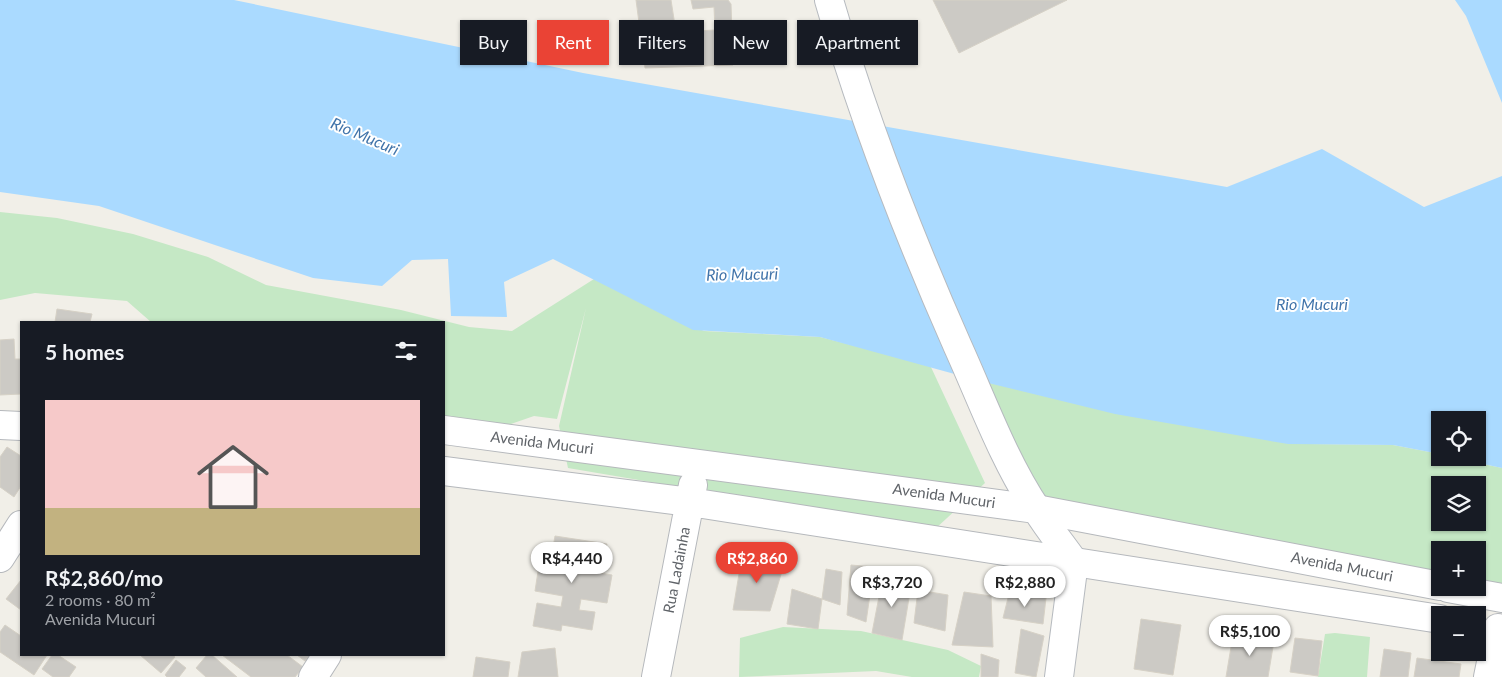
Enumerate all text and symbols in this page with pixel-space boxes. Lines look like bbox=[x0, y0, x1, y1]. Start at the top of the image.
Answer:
chip: Buy bbox=[460, 20, 527, 65]
chip: Rent bbox=[537, 20, 609, 65]
chip: Filters bbox=[619, 20, 704, 65]
chip: New bbox=[714, 20, 787, 65]
chip: Apartment bbox=[797, 20, 918, 65]
water label: Rio Mucuri bbox=[328, 113, 402, 158]
water label: Rio Mucuri bbox=[706, 263, 778, 284]
water label: Rio Mucuri bbox=[1276, 294, 1348, 313]
icon: filters bbox=[392, 337, 420, 365]
text: 5 homes bbox=[45, 339, 124, 364]
map controls bbox=[1431, 411, 1486, 661]
button: locate bbox=[1431, 411, 1486, 466]
street label: Avenida Mucuri bbox=[490, 427, 595, 457]
icon: home bbox=[188, 432, 278, 522]
button: layers bbox=[1431, 476, 1486, 531]
street label: Avenida Mucuri bbox=[892, 479, 997, 511]
street label: Rua Ladainha bbox=[659, 525, 693, 615]
button: + bbox=[1431, 541, 1486, 596]
pin: R$4,440 bbox=[526, 542, 618, 584]
pin: R$2,860 bbox=[711, 542, 803, 584]
street label: Avenida Mucuri bbox=[1290, 547, 1395, 585]
text: R$4,440 bbox=[542, 548, 602, 567]
text: R$2,860 bbox=[727, 548, 787, 567]
text: R$2,860/mo bbox=[45, 565, 163, 590]
pin: R$3,720 bbox=[846, 566, 938, 608]
pin: R$2,880 bbox=[979, 566, 1071, 608]
text: R$3,720 bbox=[862, 572, 922, 591]
text: R$2,880 bbox=[995, 572, 1055, 591]
text: 2 rooms · 80 m² bbox=[45, 590, 156, 609]
button: − bbox=[1431, 606, 1486, 661]
text: Avenida Mucuri bbox=[45, 609, 155, 628]
pin: R$5,100 bbox=[1204, 614, 1296, 657]
text: R$5,100 bbox=[1220, 621, 1280, 640]

